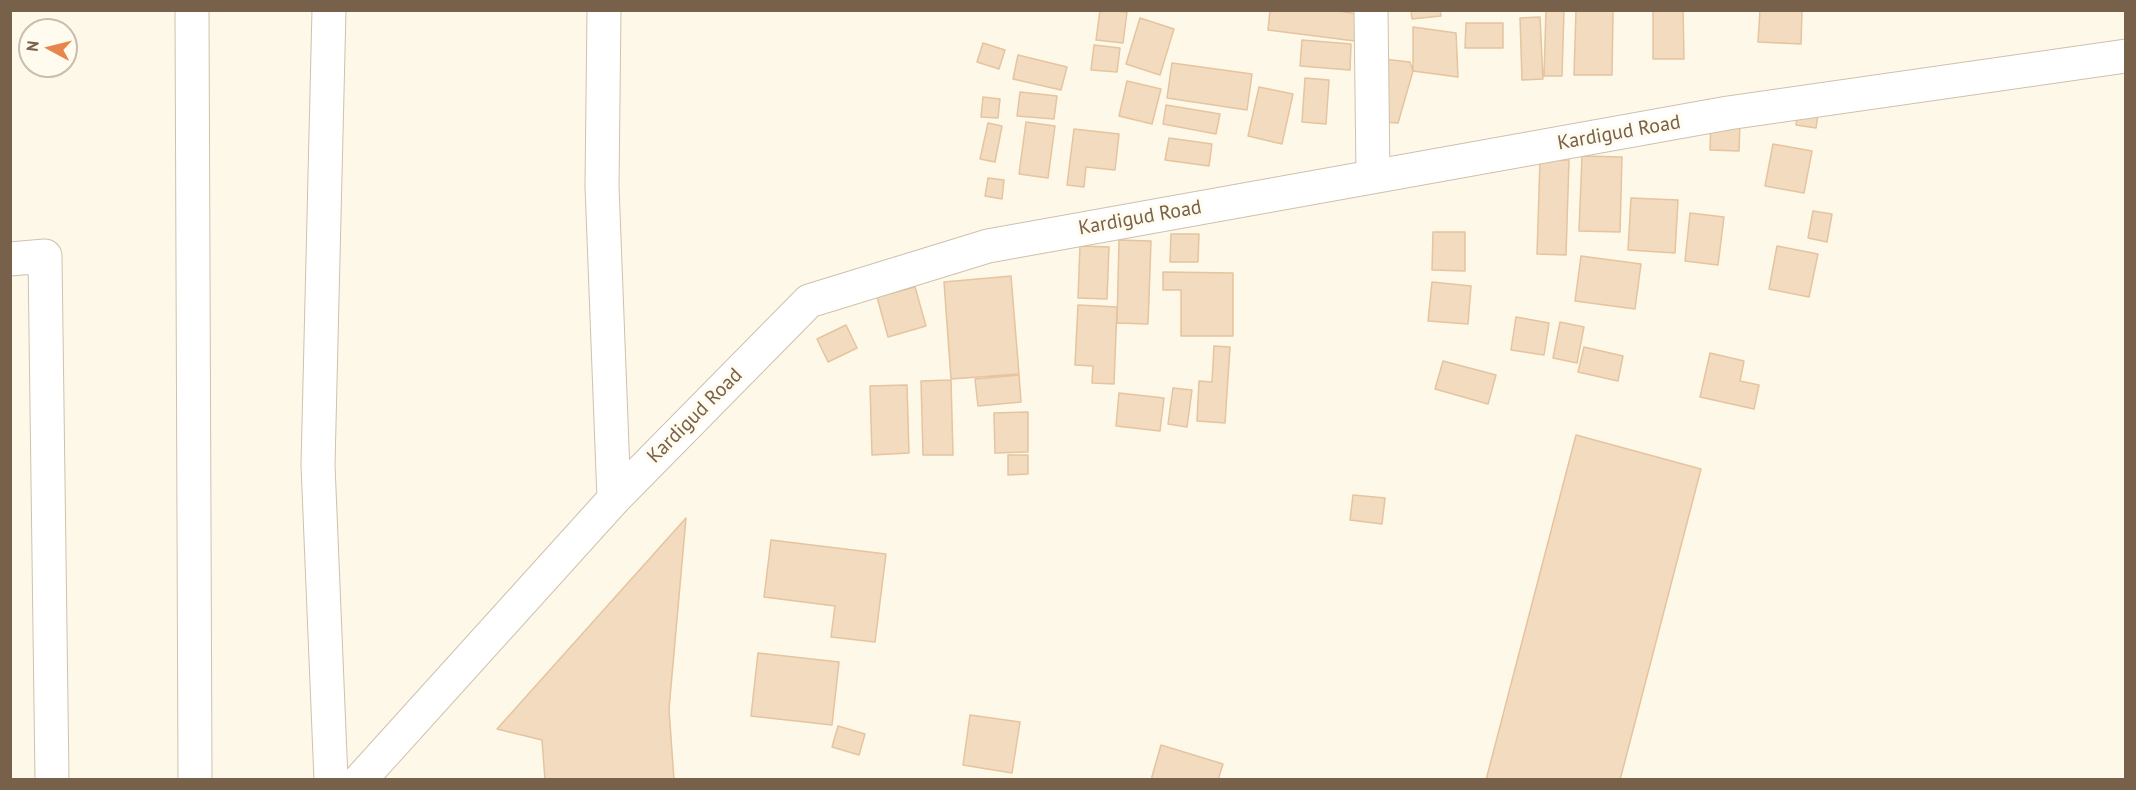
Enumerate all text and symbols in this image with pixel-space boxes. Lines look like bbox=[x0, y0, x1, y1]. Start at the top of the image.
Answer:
north arrow bbox=[18, 18, 78, 78]
text: N bbox=[22, 40, 43, 52]
street label: Kardigud Road bbox=[1556, 110, 1682, 156]
street label: Kardigud Road bbox=[1077, 195, 1203, 241]
street label: Kardigud Road bbox=[643, 364, 747, 468]

